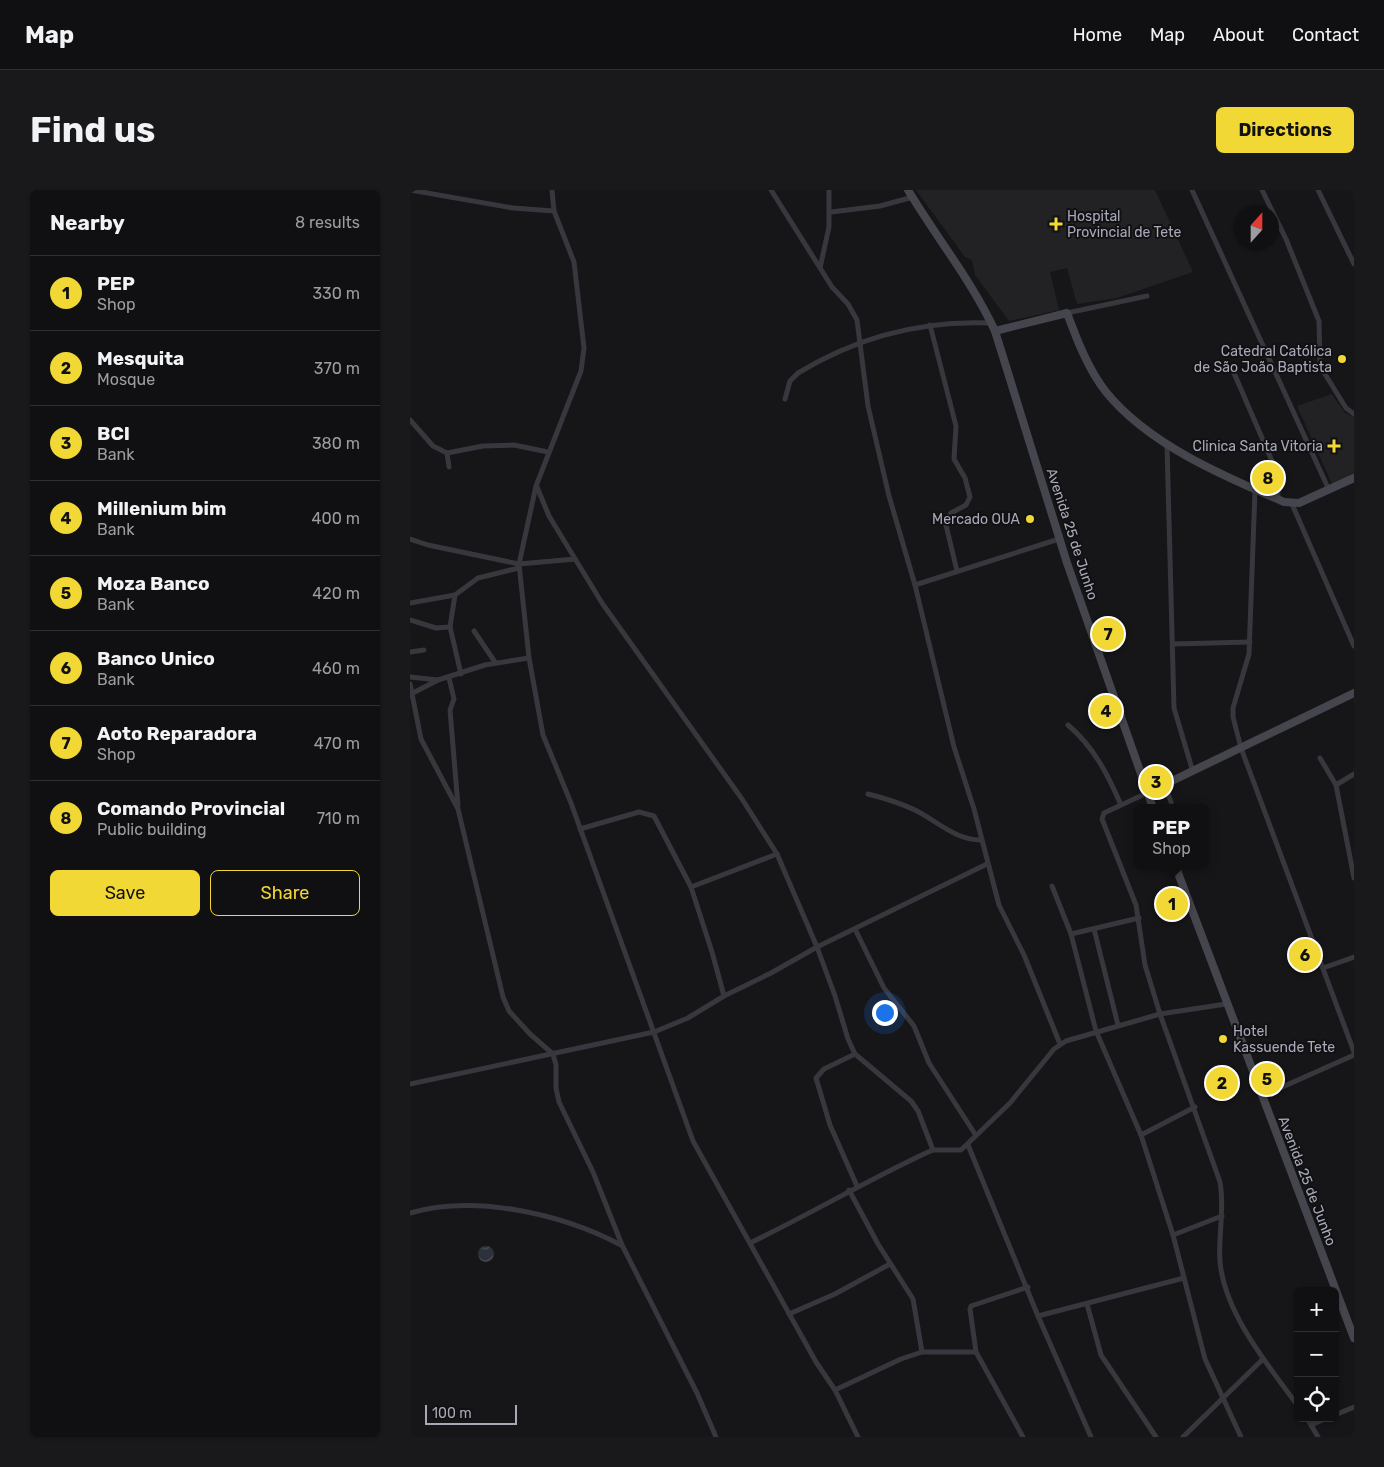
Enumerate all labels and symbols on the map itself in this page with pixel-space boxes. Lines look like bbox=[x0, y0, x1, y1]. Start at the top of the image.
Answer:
north arrow bbox=[1234, 205, 1279, 250]
place label: Hospital Provincial de Tete bbox=[1067, 208, 1182, 241]
marker: Hospital Provincial de Tete bbox=[1049, 217, 1063, 231]
place label: Catedral Católica de São João Baptista bbox=[1194, 343, 1332, 376]
marker: Catedral Católica de São João Baptista bbox=[1336, 353, 1348, 365]
place label: Clinica Santa Vitoria bbox=[1193, 438, 1323, 455]
marker: Clinica Santa Vitoria bbox=[1327, 439, 1341, 453]
pin: 8 bbox=[1252, 459, 1284, 497]
street label: Avenida 25 de Junho bbox=[1043, 466, 1101, 602]
place label: Mercado OUA bbox=[932, 511, 1021, 528]
marker: Mercado OUA bbox=[1024, 513, 1036, 525]
pin: 7 bbox=[1092, 615, 1124, 653]
pin: 4 bbox=[1090, 692, 1122, 730]
pin: 3 bbox=[1140, 763, 1172, 801]
pin: 1 bbox=[1156, 885, 1188, 923]
pin: 6 bbox=[1289, 936, 1321, 974]
your location bbox=[872, 1000, 898, 1026]
place label: Hotel Kassuende Tete bbox=[1233, 1023, 1335, 1056]
marker: Hotel Kassuende Tete bbox=[1217, 1033, 1229, 1045]
pin: 5 bbox=[1251, 1060, 1283, 1098]
pin: 2 bbox=[1206, 1064, 1238, 1102]
street label: Avenida 25 de Junho bbox=[1274, 1114, 1340, 1248]
scale bar bbox=[425, 1402, 518, 1425]

